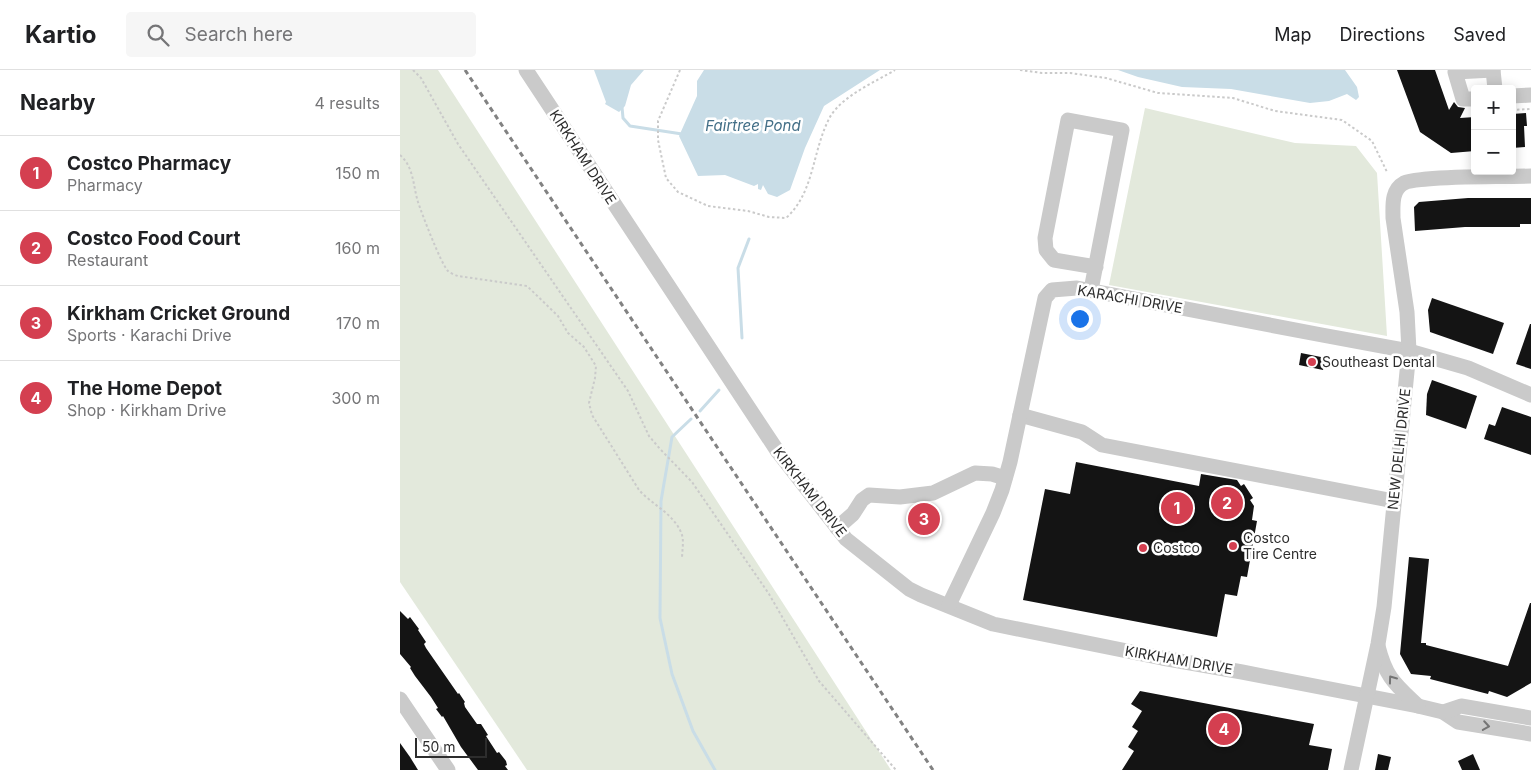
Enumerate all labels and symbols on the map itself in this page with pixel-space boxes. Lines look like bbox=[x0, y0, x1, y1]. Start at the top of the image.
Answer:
street label: KIRKHAM DRIVE bbox=[547, 106, 620, 207]
water label: Fairtree Pond bbox=[705, 116, 801, 135]
street label: KARACHI DRIVE bbox=[1076, 281, 1184, 316]
your location bbox=[1067, 306, 1093, 332]
place label: Southeast Dental bbox=[1322, 353, 1435, 370]
marker: Southeast Dental bbox=[1306, 356, 1318, 368]
street label: NEW DELHI DRIVE bbox=[1384, 387, 1413, 511]
street label: KIRKHAM DRIVE bbox=[770, 443, 851, 540]
pin: 2 bbox=[1211, 484, 1243, 522]
pin: 1 bbox=[1161, 489, 1193, 527]
pin: 3 bbox=[908, 500, 940, 538]
place label: Costco Tire Centre bbox=[1243, 529, 1317, 562]
place label: Costco bbox=[1153, 539, 1200, 556]
marker: Costco Tire Centre bbox=[1227, 540, 1239, 552]
marker: Costco bbox=[1137, 542, 1149, 554]
street label: KIRKHAM DRIVE bbox=[1124, 642, 1234, 677]
one-way arrow bbox=[1389, 675, 1398, 685]
pin: 4 bbox=[1208, 710, 1240, 748]
one-way arrow bbox=[1481, 721, 1490, 731]
scale bar bbox=[415, 735, 488, 758]

